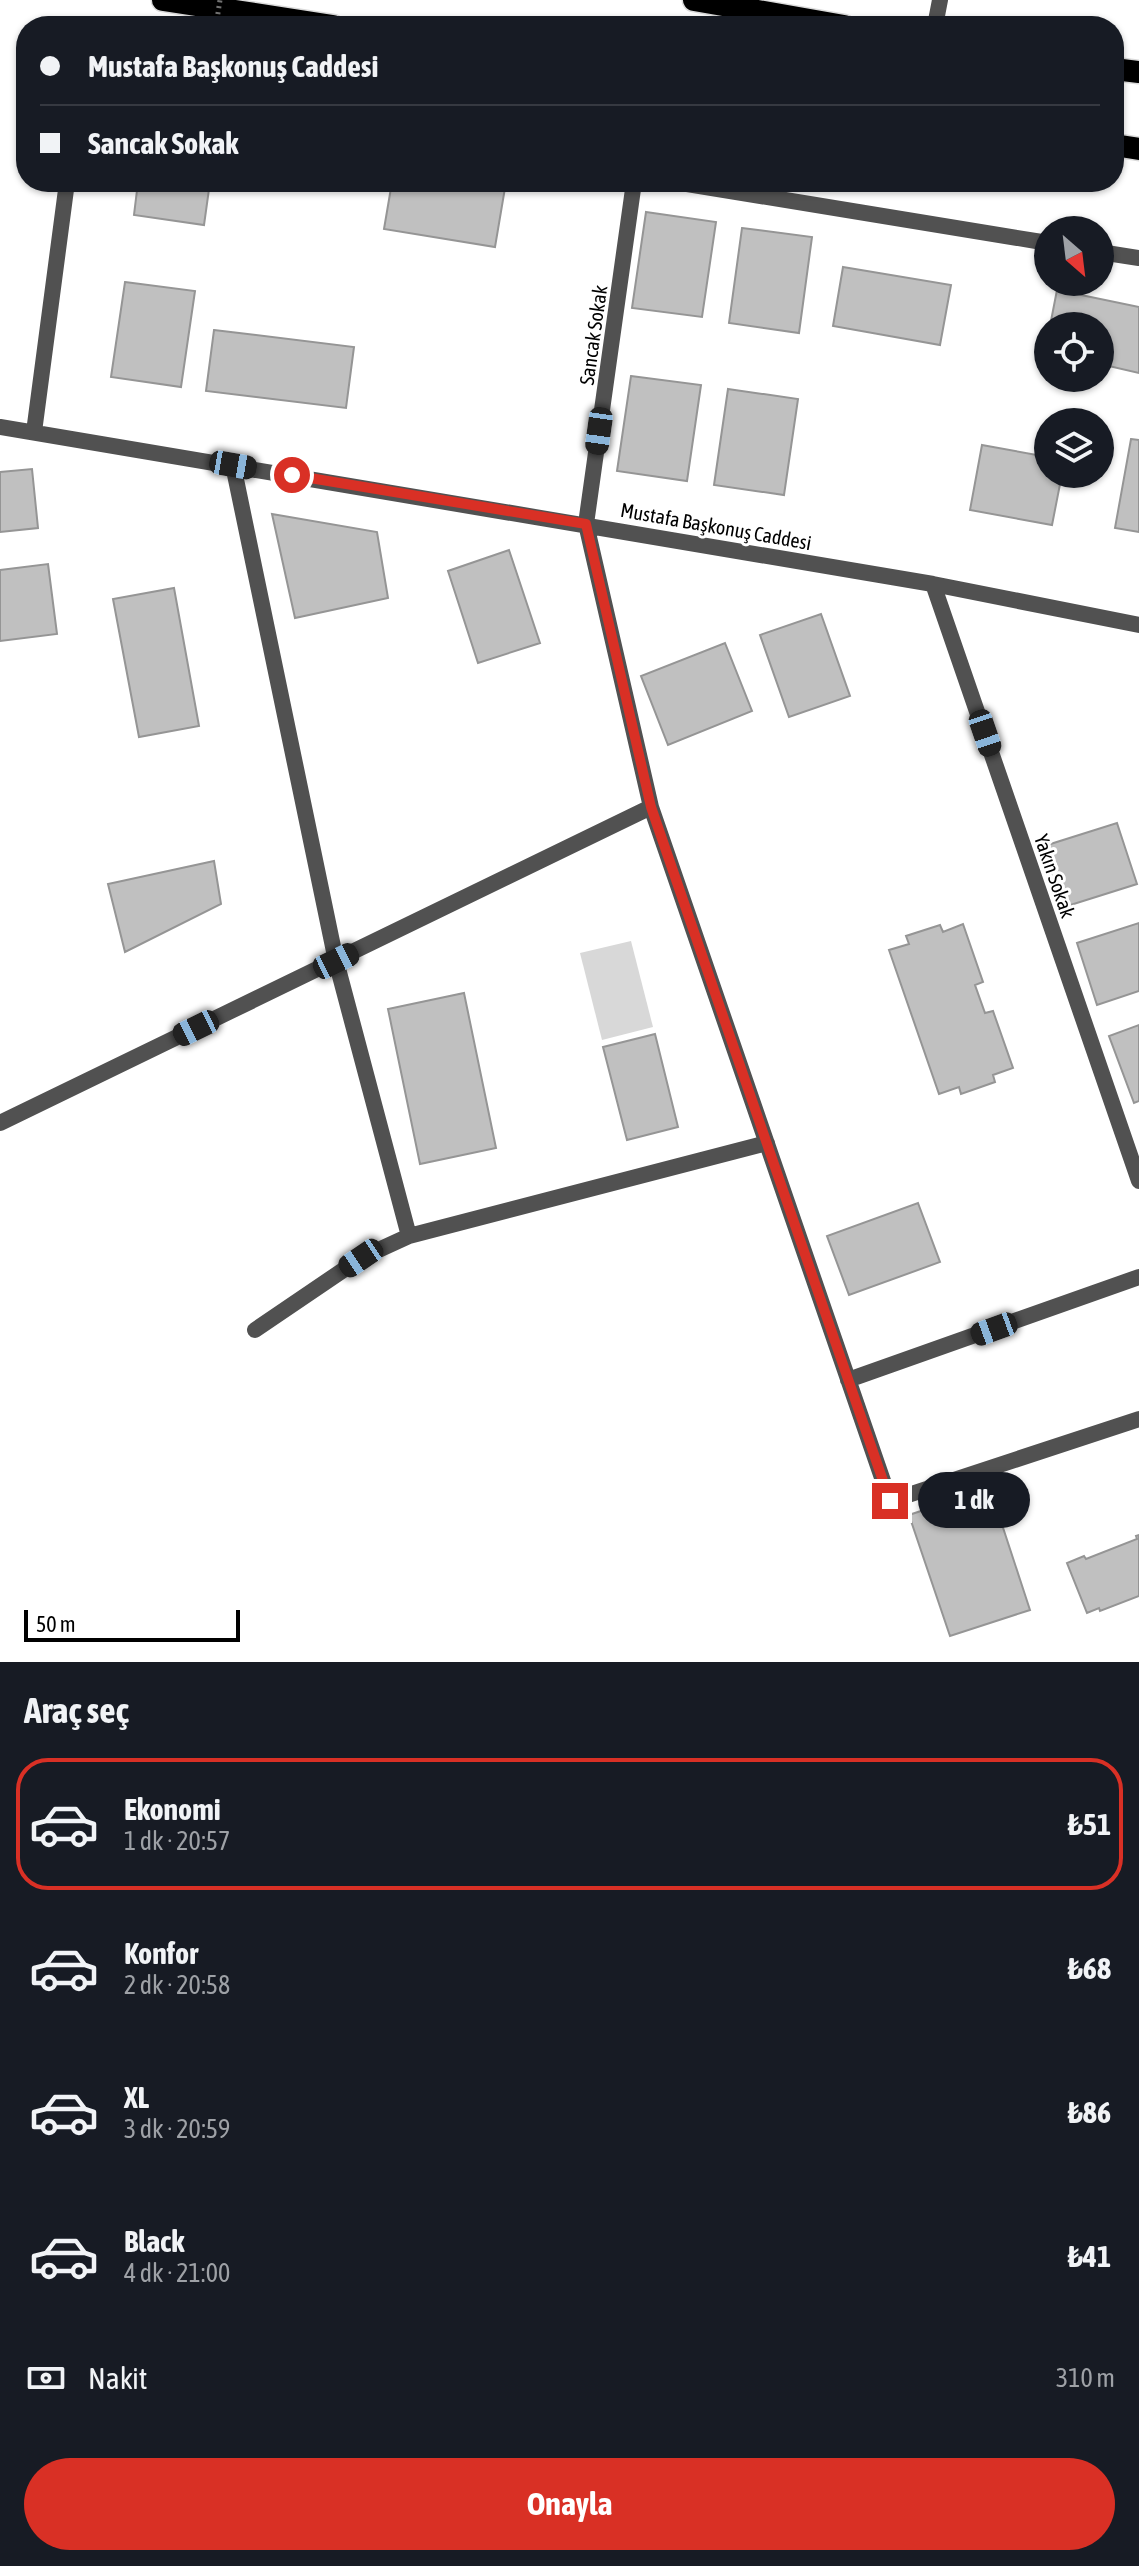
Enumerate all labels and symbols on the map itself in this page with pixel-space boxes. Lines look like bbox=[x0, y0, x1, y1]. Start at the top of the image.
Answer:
north arrow bbox=[1034, 216, 1114, 296]
street label: Sancak Sokak bbox=[575, 284, 611, 386]
car bbox=[584, 406, 614, 456]
car bbox=[207, 449, 259, 481]
route start bbox=[274, 457, 310, 493]
street label: Mustafa Başkonuş Caddesi bbox=[619, 498, 813, 554]
car bbox=[966, 706, 1004, 760]
street label: Yakın Sokak bbox=[1030, 831, 1080, 921]
car bbox=[309, 940, 363, 982]
car bbox=[169, 1007, 223, 1049]
car bbox=[334, 1235, 388, 1281]
car bbox=[967, 1310, 1021, 1348]
callout: 1 dk bbox=[918, 1473, 1030, 1529]
route end bbox=[872, 1483, 908, 1519]
scale bar bbox=[24, 1606, 240, 1642]

